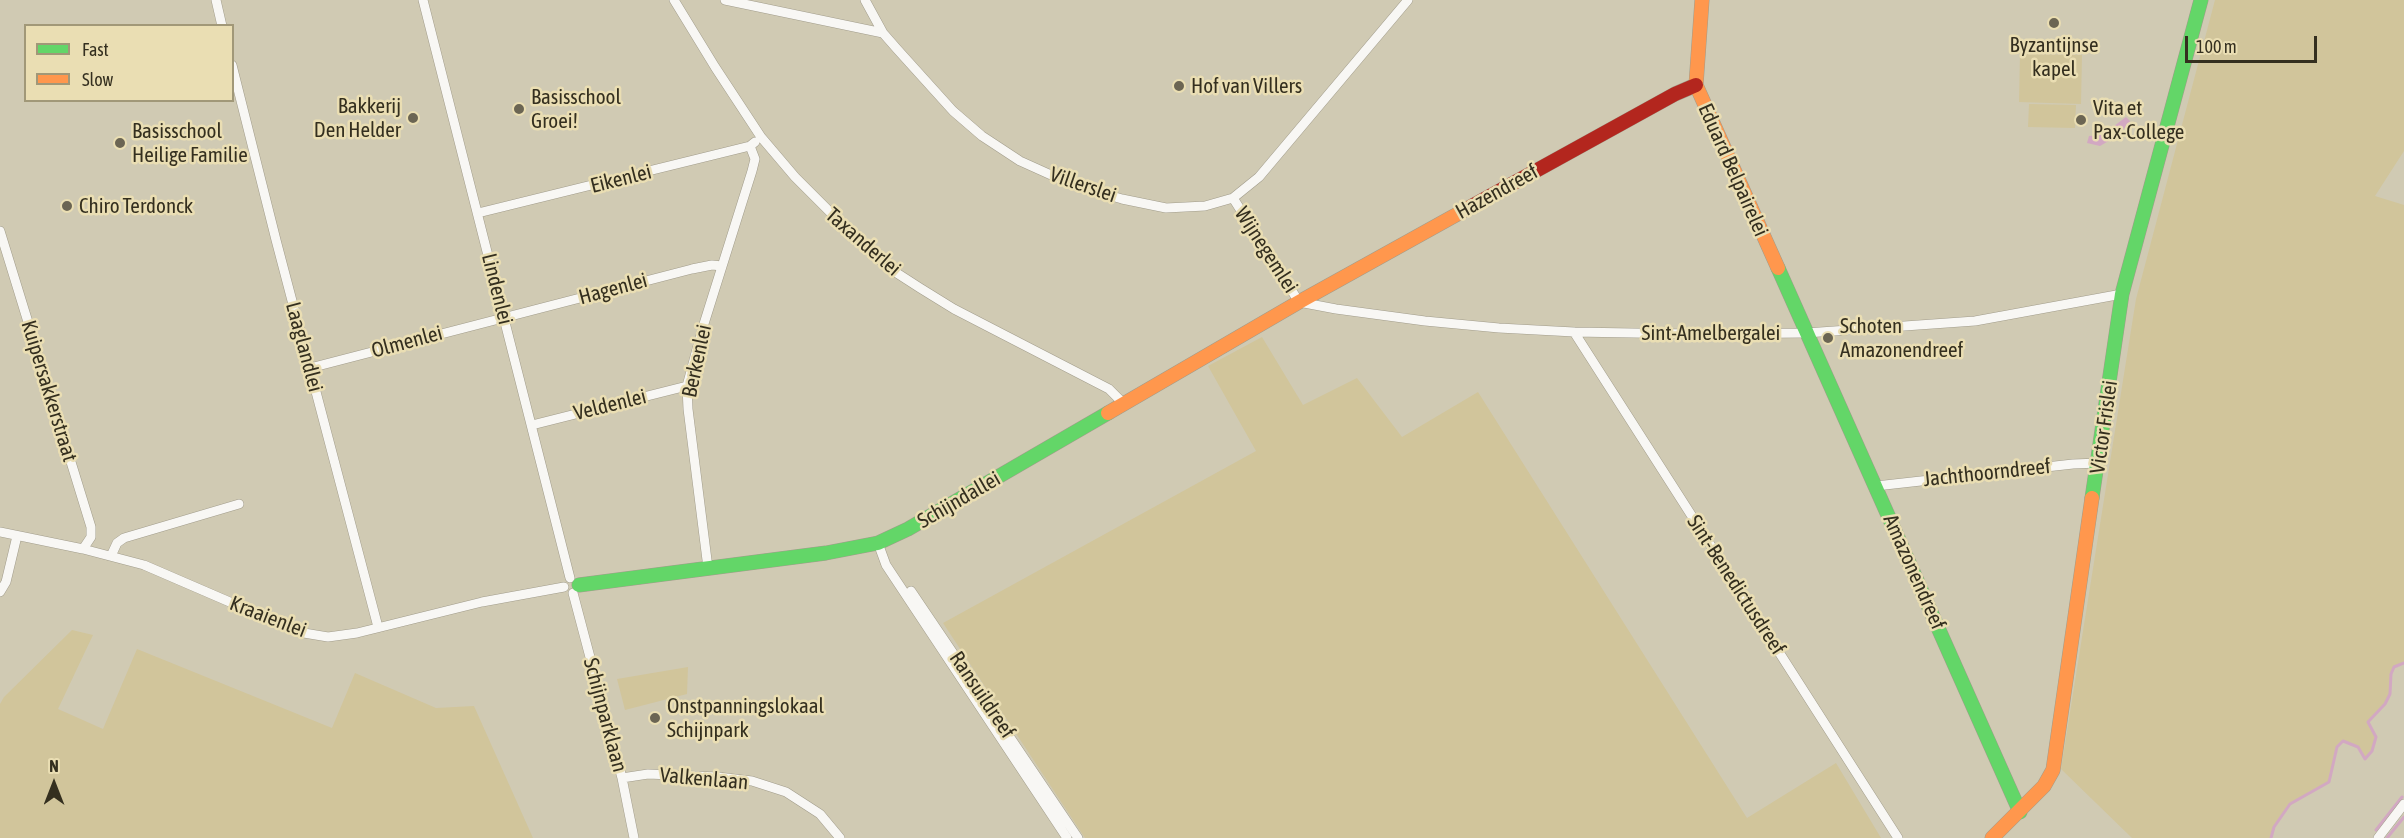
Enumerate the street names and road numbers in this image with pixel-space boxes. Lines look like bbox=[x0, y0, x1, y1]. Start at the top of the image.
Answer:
street label: Eduard Belpairelei bbox=[1692, 100, 1774, 240]
street label: Eikenlei bbox=[588, 159, 654, 199]
street label: Hazendreef bbox=[1452, 159, 1542, 225]
street label: Villerslei bbox=[1046, 162, 1120, 208]
street label: Wijnegemlei bbox=[1229, 202, 1303, 298]
street label: Taxanderlei bbox=[820, 203, 906, 281]
street label: Lindenlei bbox=[476, 251, 518, 327]
street label: Hagenlei bbox=[576, 268, 650, 310]
street label: Laaglandlei bbox=[280, 299, 328, 395]
street label: Kuipersakkerstraat bbox=[16, 317, 82, 465]
street label: Olmenlei bbox=[369, 320, 445, 364]
street label: Sint-Amelbergalei bbox=[1642, 320, 1780, 346]
street label: Berkenlei bbox=[677, 322, 717, 400]
street label: Victor Frislei bbox=[2085, 379, 2123, 475]
street label: Veldenlei bbox=[571, 384, 649, 426]
street label: Jachthoorndreef bbox=[1922, 454, 2052, 492]
street label: Schijndallei bbox=[913, 466, 1005, 534]
street label: Sint-Benedictusdreef bbox=[1682, 510, 1790, 660]
street label: Amazonendreef bbox=[1877, 511, 1951, 633]
street label: Kraaienlei bbox=[226, 591, 310, 643]
street label: Ransuildreef bbox=[944, 647, 1020, 743]
street label: Schijnparklaan bbox=[578, 655, 632, 775]
street label: Valkenlaan bbox=[659, 763, 749, 795]

